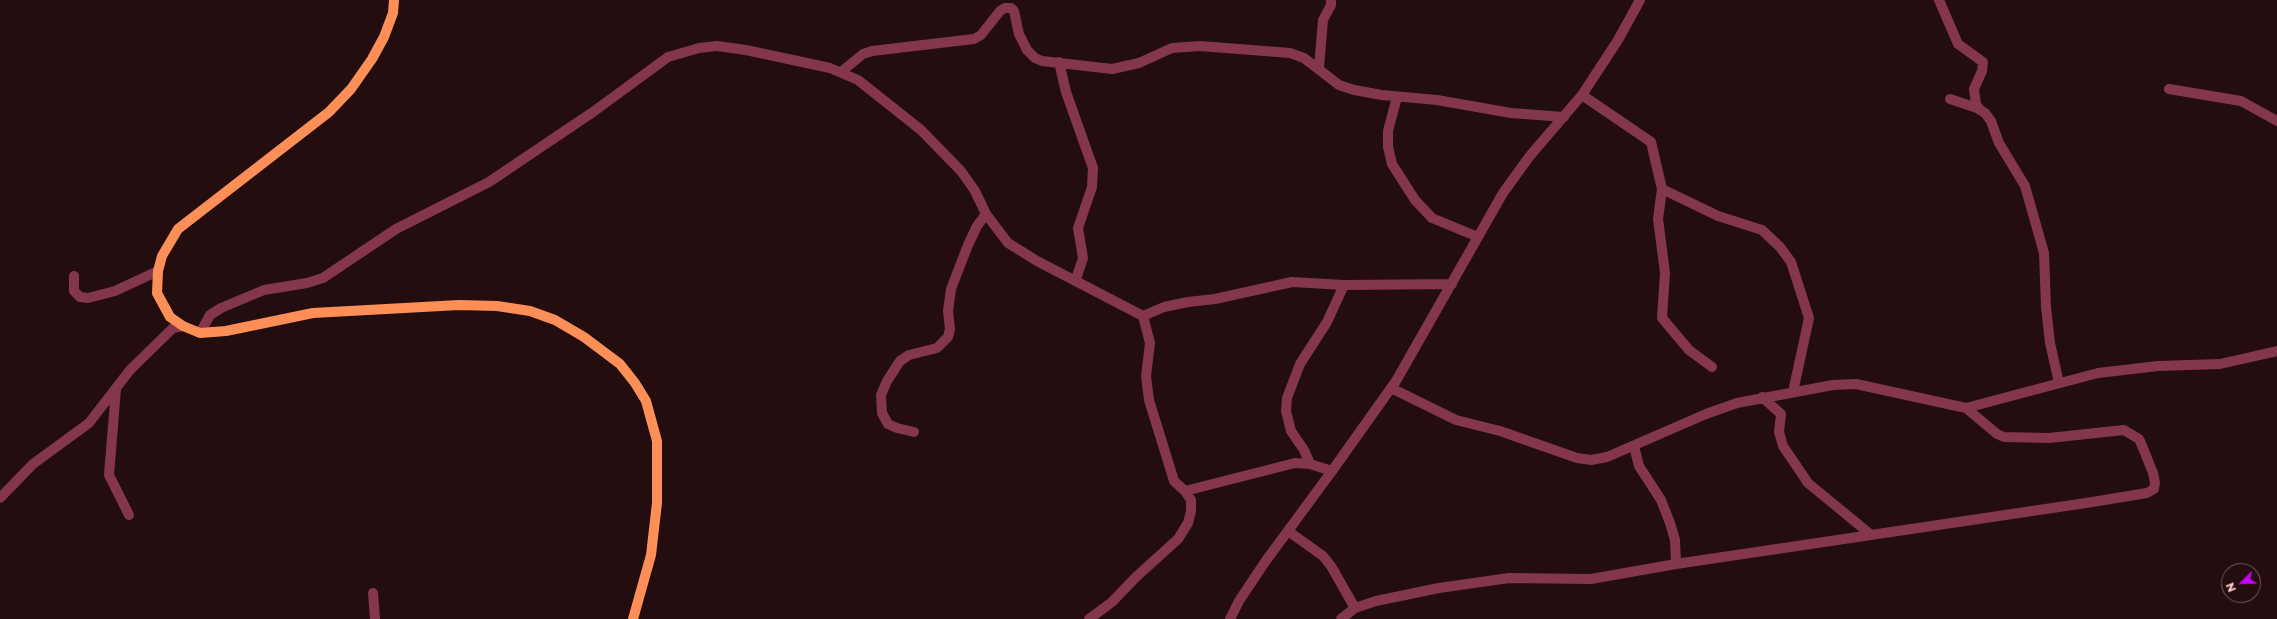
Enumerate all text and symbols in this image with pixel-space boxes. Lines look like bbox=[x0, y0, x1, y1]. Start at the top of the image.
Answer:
north arrow bbox=[2221, 563, 2261, 603]
text: N bbox=[2223, 580, 2239, 594]

